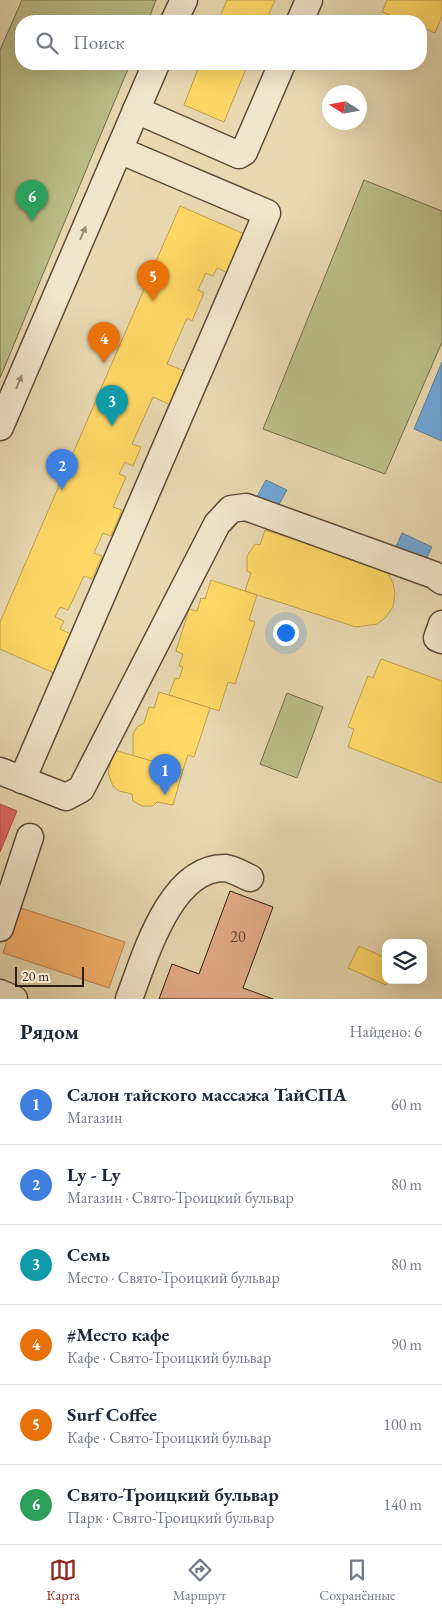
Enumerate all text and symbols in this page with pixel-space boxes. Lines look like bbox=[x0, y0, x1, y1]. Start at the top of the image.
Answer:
search box bbox=[15, 15, 427, 70]
icon: search bbox=[33, 29, 61, 57]
text: Поиск bbox=[73, 30, 125, 55]
north arrow bbox=[322, 85, 367, 130]
pin: 6 bbox=[16, 180, 48, 221]
one-way arrow bbox=[80, 226, 88, 240]
pin: 5 bbox=[137, 260, 169, 301]
pin: 4 bbox=[88, 322, 120, 363]
one-way arrow bbox=[16, 375, 24, 389]
pin: 3 bbox=[96, 385, 128, 426]
pin: 2 bbox=[46, 449, 78, 490]
your location bbox=[273, 620, 299, 646]
pin: 1 bbox=[149, 754, 181, 795]
house number: 20 bbox=[230, 926, 246, 947]
map controls bbox=[382, 939, 427, 984]
button: layers bbox=[382, 939, 427, 984]
scale bar bbox=[15, 964, 84, 987]
text: 20 m bbox=[22, 967, 49, 985]
text: Рядом bbox=[20, 1018, 79, 1045]
text: Найдено: 6 bbox=[350, 1021, 422, 1042]
text: Салон тайского массажа ТайСПА bbox=[67, 1082, 347, 1107]
text: 1 bbox=[32, 1094, 40, 1115]
text: 60 m bbox=[391, 1094, 422, 1115]
text: Магазин bbox=[67, 1107, 122, 1128]
text: Ly - Ly bbox=[67, 1162, 121, 1187]
text: 2 bbox=[32, 1174, 40, 1195]
text: 80 m bbox=[391, 1174, 422, 1195]
text: Магазин · Свято-Троицкий бульвар bbox=[67, 1187, 294, 1208]
text: Семь bbox=[67, 1242, 110, 1267]
text: 3 bbox=[32, 1254, 40, 1275]
text: 80 m bbox=[391, 1254, 422, 1275]
text: Место · Свято-Троицкий бульвар bbox=[67, 1267, 280, 1288]
text: #Место кафе bbox=[67, 1322, 170, 1347]
text: 4 bbox=[32, 1334, 40, 1355]
text: 90 m bbox=[391, 1334, 422, 1355]
text: Кафе · Свято-Троицкий бульвар bbox=[67, 1347, 271, 1368]
text: Surf Coffee bbox=[67, 1402, 157, 1427]
text: 5 bbox=[32, 1414, 40, 1435]
text: 100 m bbox=[383, 1414, 422, 1435]
text: Кафе · Свято-Троицкий бульвар bbox=[67, 1427, 271, 1448]
text: Свято-Троицкий бульвар bbox=[67, 1482, 279, 1507]
text: 6 bbox=[32, 1494, 40, 1515]
text: 140 m bbox=[383, 1494, 422, 1515]
text: Парк · Свято-Троицкий бульвар bbox=[67, 1507, 274, 1528]
tab: Карта bbox=[46, 1556, 80, 1604]
tab: Маршрут bbox=[173, 1556, 226, 1604]
tab: Сохранённые bbox=[319, 1556, 396, 1604]

